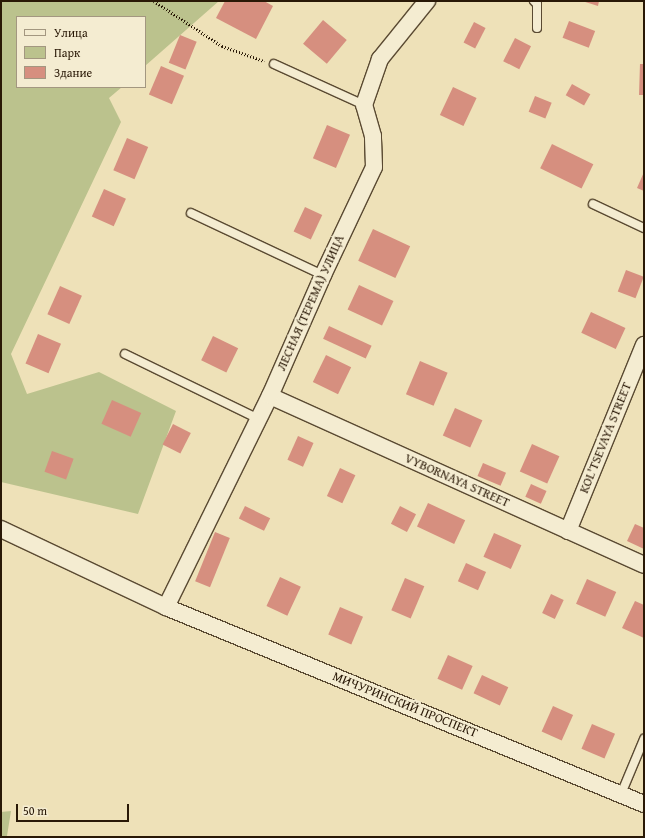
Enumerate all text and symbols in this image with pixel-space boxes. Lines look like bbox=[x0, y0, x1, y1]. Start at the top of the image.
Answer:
legend bbox=[16, 16, 146, 88]
text: Улица bbox=[54, 24, 88, 41]
text: Парк bbox=[54, 44, 80, 61]
text: Здание bbox=[54, 64, 92, 81]
street label: ЛЕСНАЯ (ТЕРЕМА) УЛИЦА bbox=[274, 233, 348, 373]
street label: KOL'TSEVAYA STREET bbox=[577, 380, 635, 496]
street label: VYBORNAYA STREET bbox=[402, 451, 512, 511]
street label: МИЧУРИНСКИЙ ПРОСПЕКТ bbox=[330, 669, 480, 741]
scale bar bbox=[18, 796, 131, 822]
text: 50 m bbox=[23, 802, 47, 819]

